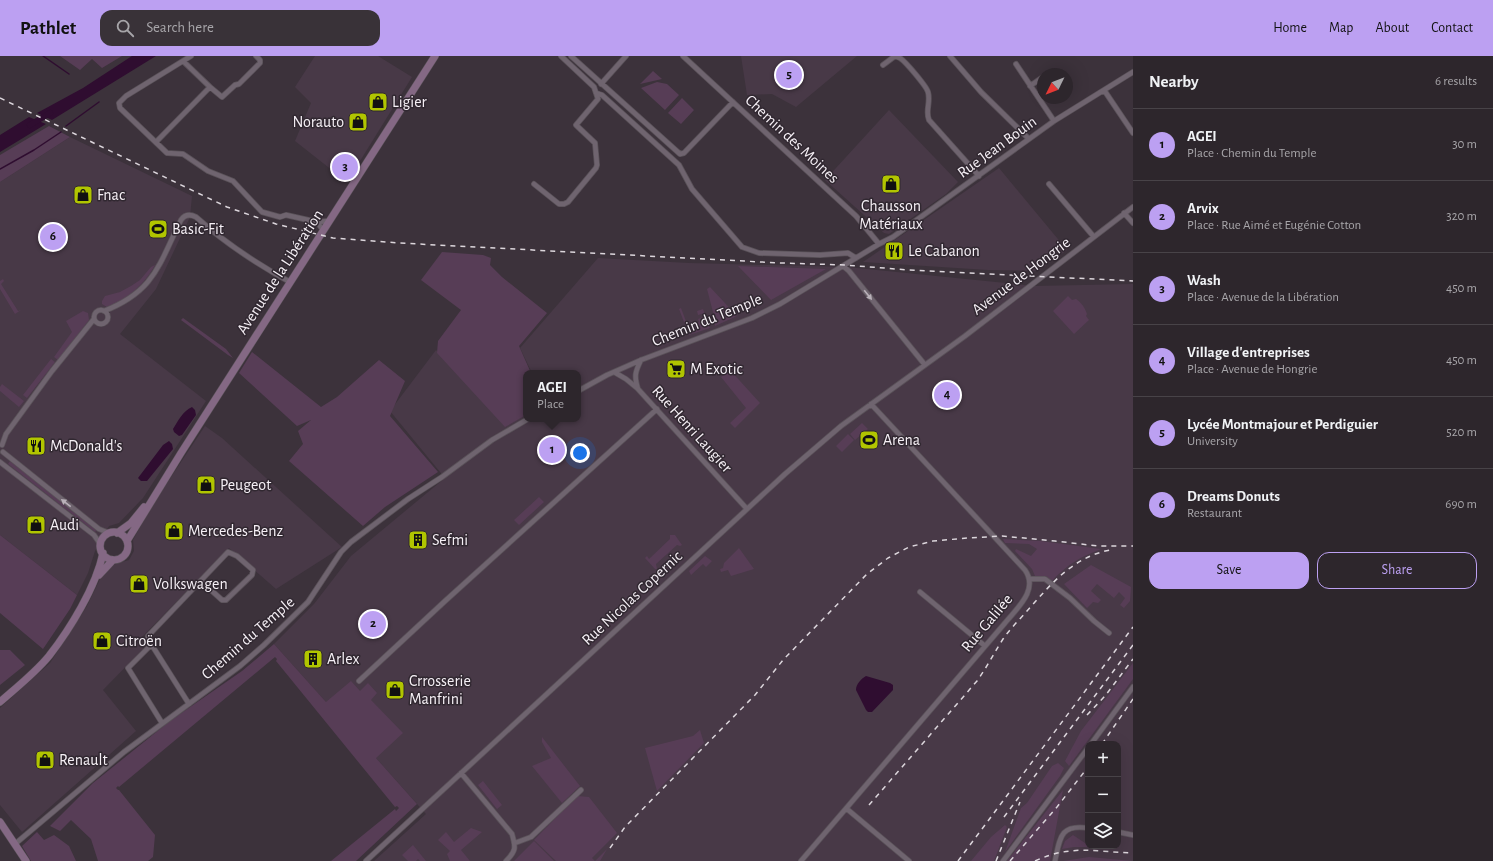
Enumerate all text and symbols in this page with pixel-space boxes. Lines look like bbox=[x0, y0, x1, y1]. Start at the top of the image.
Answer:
search box bbox=[100, 10, 380, 46]
icon: search bbox=[114, 17, 136, 39]
text: Pathlet bbox=[20, 19, 76, 38]
text: Search here bbox=[146, 20, 214, 35]
text: Home bbox=[1273, 21, 1307, 35]
text: Map bbox=[1329, 21, 1353, 35]
text: About bbox=[1375, 21, 1409, 35]
text: Contact bbox=[1431, 21, 1473, 35]
pin: 5 bbox=[776, 60, 802, 90]
north arrow bbox=[1037, 68, 1073, 104]
text: Nearby bbox=[1149, 73, 1199, 90]
text: 6 results bbox=[1435, 75, 1477, 88]
shop icon: Ligier bbox=[367, 91, 389, 113]
street label: Chemin des Moines bbox=[742, 92, 842, 186]
place label: Ligier bbox=[392, 94, 428, 110]
shop icon: Norauto bbox=[347, 111, 369, 133]
street label: Rue Jean Bouin bbox=[954, 113, 1040, 181]
place label: Norauto bbox=[292, 114, 344, 130]
text: AGEI bbox=[1187, 129, 1217, 144]
text: 1 bbox=[1160, 138, 1164, 151]
text: 30 m bbox=[1452, 138, 1477, 151]
text: Place · Chemin du Temple bbox=[1187, 147, 1316, 160]
pin: 3 bbox=[332, 152, 358, 182]
shop icon: Chausson Matériaux bbox=[880, 173, 902, 195]
shop icon: Fnac bbox=[72, 184, 94, 206]
place label: Fnac bbox=[97, 187, 125, 203]
place label: Chausson Matériaux bbox=[859, 198, 923, 232]
text: Arvix bbox=[1187, 201, 1219, 216]
street label: Avenue de la Libération bbox=[234, 207, 326, 337]
text: 2 bbox=[1159, 210, 1165, 223]
text: 320 m bbox=[1446, 210, 1477, 223]
sports icon: Basic-Fit bbox=[147, 218, 169, 240]
text: Place · Rue Aimé et Eugénie Cotton bbox=[1187, 219, 1361, 232]
place label: Basic-Fit bbox=[172, 221, 224, 237]
pin: 6 bbox=[40, 222, 66, 252]
street label: Avenue de Hongrie bbox=[969, 234, 1073, 318]
restaurant icon: Le Cabanon bbox=[883, 240, 905, 262]
place label: Le Cabanon bbox=[908, 243, 980, 259]
text: Wash bbox=[1187, 273, 1221, 288]
text: 3 bbox=[1159, 282, 1165, 295]
text: 450 m bbox=[1446, 282, 1477, 295]
one-way arrow bbox=[864, 290, 873, 301]
street label: Chemin du Temple bbox=[650, 291, 764, 349]
text: Place · Avenue de la Libération bbox=[1187, 291, 1339, 304]
text: Village d'entreprises bbox=[1187, 345, 1310, 360]
text: 4 bbox=[1159, 354, 1165, 367]
text: 450 m bbox=[1446, 354, 1477, 367]
supermarket icon: M Exotic bbox=[665, 358, 687, 380]
place label: M Exotic bbox=[690, 361, 743, 377]
text: Place · Avenue de Hongrie bbox=[1187, 363, 1317, 376]
popup bbox=[523, 370, 581, 422]
text: AGEI bbox=[537, 380, 567, 395]
pin: 4 bbox=[934, 380, 960, 410]
street label: Rue Henri Laugier bbox=[649, 382, 736, 476]
text: Place bbox=[537, 398, 564, 411]
text: Lycée Montmajour et Perdiguier bbox=[1187, 417, 1378, 432]
text: 5 bbox=[1159, 426, 1165, 439]
text: 520 m bbox=[1446, 426, 1477, 439]
sports icon: Arena bbox=[858, 429, 880, 451]
place label: Arena bbox=[883, 432, 920, 448]
restaurant icon: McDonald's bbox=[25, 435, 47, 457]
pin: 1 bbox=[539, 435, 565, 465]
text: University bbox=[1187, 435, 1238, 448]
place label: McDonald's bbox=[50, 438, 123, 454]
your location bbox=[570, 443, 590, 463]
shop icon: Peugeot bbox=[195, 474, 217, 496]
place label: Peugeot bbox=[220, 477, 271, 493]
text: Dreams Donuts bbox=[1187, 489, 1280, 504]
text: 6 bbox=[1159, 498, 1165, 511]
text: 690 m bbox=[1445, 498, 1477, 511]
one-way arrow bbox=[61, 499, 72, 508]
text: Restaurant bbox=[1187, 507, 1242, 520]
shop icon: Audi bbox=[25, 514, 47, 536]
place label: Audi bbox=[50, 517, 79, 533]
shop icon: Mercedes-Benz bbox=[163, 520, 185, 542]
place label: Mercedes-Benz bbox=[188, 523, 283, 539]
building icon: Sefmi bbox=[407, 529, 429, 551]
place label: Sefmi bbox=[432, 532, 468, 548]
street label: Rue Nicolas Copernic bbox=[579, 548, 685, 648]
button: Save bbox=[1149, 552, 1309, 589]
button: Share bbox=[1317, 552, 1477, 589]
shop icon: Volkswagen bbox=[128, 573, 150, 595]
place label: Volkswagen bbox=[153, 576, 228, 592]
street label: Rue Galilée bbox=[958, 591, 1016, 655]
street label: Chemin du Temple bbox=[199, 594, 297, 682]
pin: 2 bbox=[360, 609, 386, 639]
shop icon: Citroën bbox=[91, 630, 113, 652]
place label: Citroën bbox=[116, 633, 162, 649]
building icon: Arlex bbox=[302, 648, 324, 670]
place label: Arlex bbox=[327, 651, 360, 667]
place label: Crrosserie Manfrini bbox=[409, 673, 471, 707]
shop icon: Crrosserie Manfrini bbox=[384, 679, 406, 701]
map controls bbox=[1085, 741, 1121, 849]
button: + bbox=[1085, 741, 1121, 777]
shop icon: Renault bbox=[34, 749, 56, 771]
place label: Renault bbox=[59, 752, 108, 768]
button: − bbox=[1085, 777, 1121, 813]
button: layers bbox=[1085, 813, 1121, 849]

